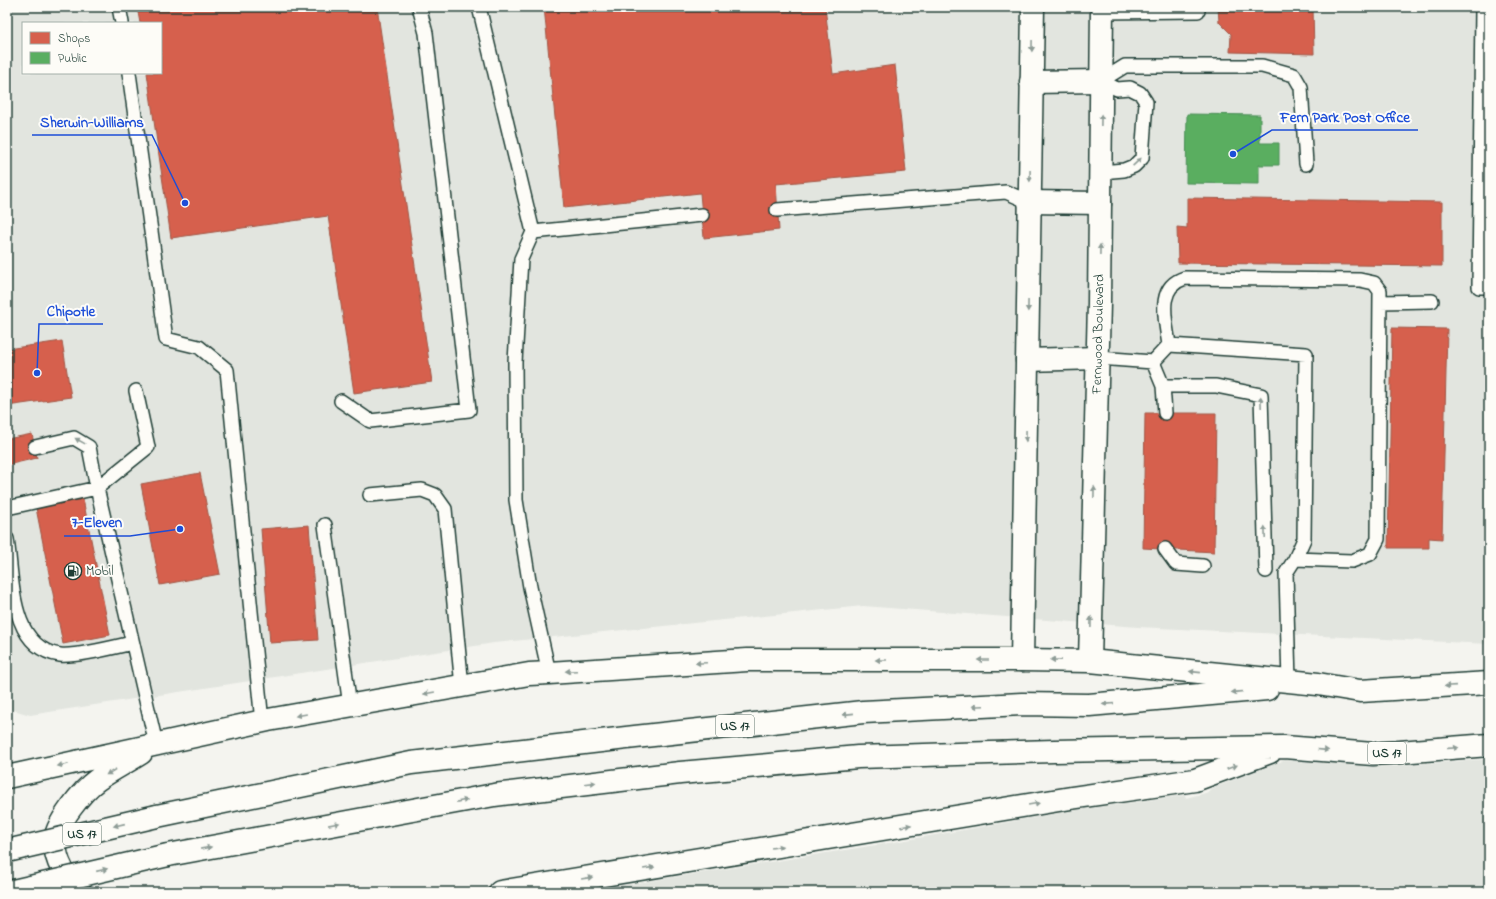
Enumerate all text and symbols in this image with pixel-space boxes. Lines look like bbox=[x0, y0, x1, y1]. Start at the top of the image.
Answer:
legend bbox=[22, 22, 162, 74]
text: Shops bbox=[58, 30, 90, 48]
one-way arrow bbox=[1029, 40, 1035, 53]
text: Public bbox=[58, 50, 87, 68]
callout: Fern Park Post Office bbox=[1272, 103, 1418, 130]
text: Fern Park Post Office bbox=[1279, 107, 1411, 129]
callout: Sherwin-Williams bbox=[32, 108, 152, 135]
text: Sherwin-Williams bbox=[40, 112, 144, 134]
one-way arrow bbox=[1098, 113, 1104, 126]
one-way arrow bbox=[1132, 157, 1142, 167]
one-way arrow bbox=[1026, 170, 1033, 182]
one-way arrow bbox=[1097, 243, 1103, 256]
street label: Fernwood Boulevard bbox=[1086, 274, 1110, 395]
callout: Chipotle bbox=[39, 297, 103, 324]
one-way arrow bbox=[1025, 300, 1031, 313]
text: Chipotle bbox=[47, 301, 96, 323]
one-way arrow bbox=[1258, 395, 1264, 408]
one-way arrow bbox=[1023, 430, 1029, 443]
one-way arrow bbox=[74, 438, 86, 445]
one-way arrow bbox=[1091, 485, 1097, 498]
callout: 7-Eleven bbox=[64, 509, 130, 536]
text: 7-Eleven bbox=[72, 512, 123, 534]
one-way arrow bbox=[1262, 525, 1268, 538]
fuel station icon: Mobil bbox=[63, 561, 83, 581]
place label: Mobil bbox=[86, 561, 114, 582]
one-way arrow bbox=[1088, 615, 1094, 628]
one-way arrow bbox=[874, 657, 887, 663]
one-way arrow bbox=[976, 657, 989, 663]
one-way arrow bbox=[1049, 657, 1062, 663]
one-way arrow bbox=[695, 660, 707, 667]
one-way arrow bbox=[565, 668, 577, 675]
one-way arrow bbox=[1189, 669, 1201, 675]
one-way arrow bbox=[1444, 682, 1456, 689]
one-way arrow bbox=[1231, 688, 1243, 695]
one-way arrow bbox=[423, 690, 435, 696]
one-way arrow bbox=[1102, 700, 1114, 707]
one-way arrow bbox=[972, 703, 984, 710]
one-way arrow bbox=[842, 711, 854, 717]
one-way arrow bbox=[295, 712, 307, 718]
road number: US 17 bbox=[716, 715, 754, 737]
road number: US 17 bbox=[1368, 742, 1406, 764]
one-way arrow bbox=[1447, 745, 1459, 752]
one-way arrow bbox=[1317, 746, 1329, 753]
one-way arrow bbox=[57, 762, 69, 768]
one-way arrow bbox=[1226, 763, 1238, 769]
one-way arrow bbox=[105, 768, 117, 775]
one-way arrow bbox=[584, 780, 596, 786]
one-way arrow bbox=[456, 797, 468, 803]
one-way arrow bbox=[1028, 801, 1040, 807]
one-way arrow bbox=[328, 821, 340, 827]
one-way arrow bbox=[113, 822, 126, 828]
road number: US 17 bbox=[63, 823, 101, 845]
one-way arrow bbox=[900, 823, 912, 829]
one-way arrow bbox=[771, 844, 783, 850]
one-way arrow bbox=[200, 845, 212, 851]
one-way arrow bbox=[643, 865, 655, 871]
one-way arrow bbox=[96, 867, 108, 873]
one-way arrow bbox=[581, 874, 593, 880]

